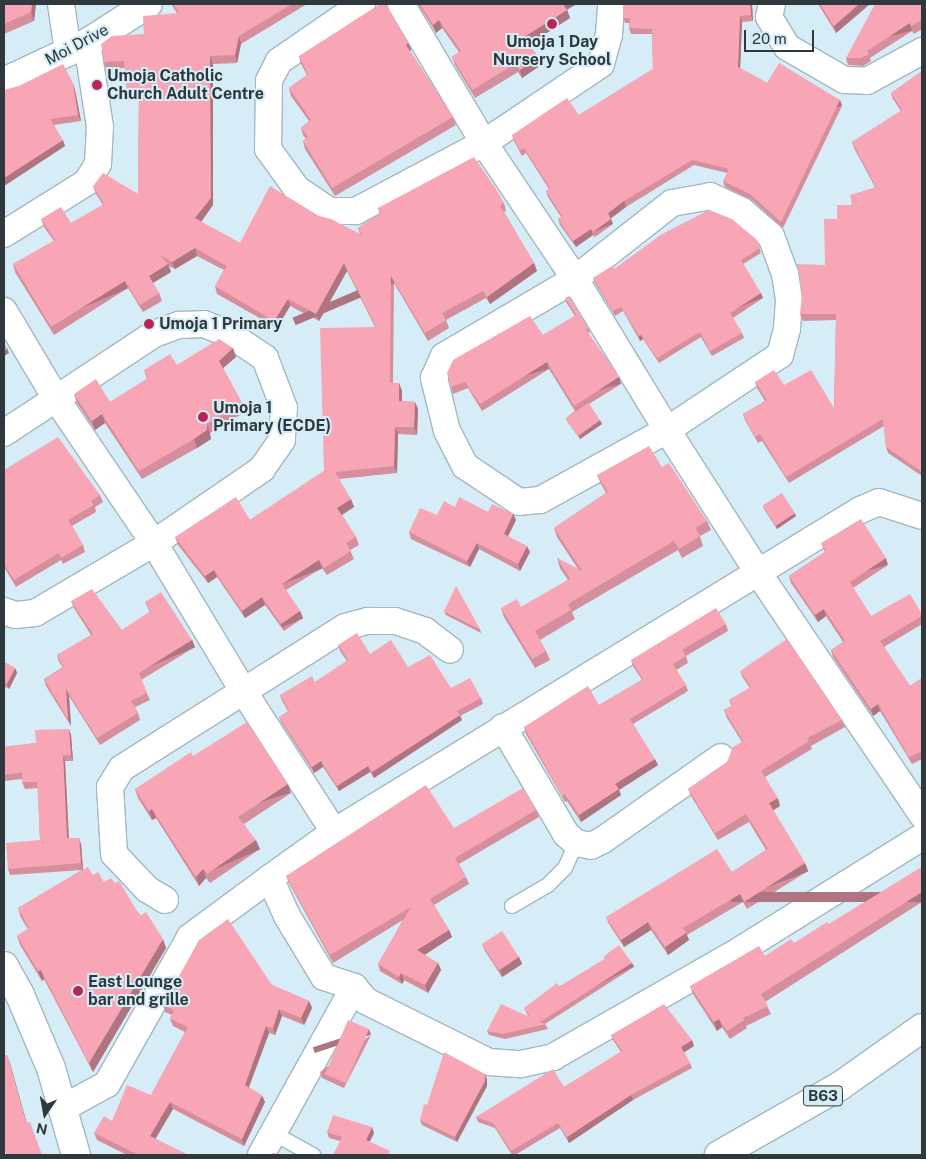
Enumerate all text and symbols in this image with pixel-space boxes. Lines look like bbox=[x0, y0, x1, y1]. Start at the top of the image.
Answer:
marker: Umoja 1 Day Nursery School bbox=[546, 18, 558, 30]
street label: Moi Drive bbox=[42, 20, 112, 70]
scale bar bbox=[746, 20, 816, 52]
text: 20 m bbox=[752, 30, 787, 47]
place label: Umoja 1 Day Nursery School bbox=[493, 32, 611, 70]
place label: Umoja Catholic Church Adult Centre bbox=[107, 66, 264, 104]
marker: Umoja Catholic Church Adult Centre bbox=[91, 79, 103, 91]
place label: Umoja 1 Primary bbox=[159, 314, 282, 334]
marker: Umoja 1 Primary bbox=[143, 318, 155, 330]
place label: Umoja 1 Primary (ECDE) bbox=[213, 398, 331, 436]
marker: Umoja 1 Primary (ECDE) bbox=[197, 411, 209, 423]
place label: East Lounge bar and grille bbox=[88, 972, 189, 1010]
marker: East Lounge bar and grille bbox=[72, 985, 84, 997]
road number: B63 bbox=[802, 1084, 844, 1108]
north arrow bbox=[20, 1089, 70, 1139]
text: N bbox=[35, 1120, 49, 1138]

